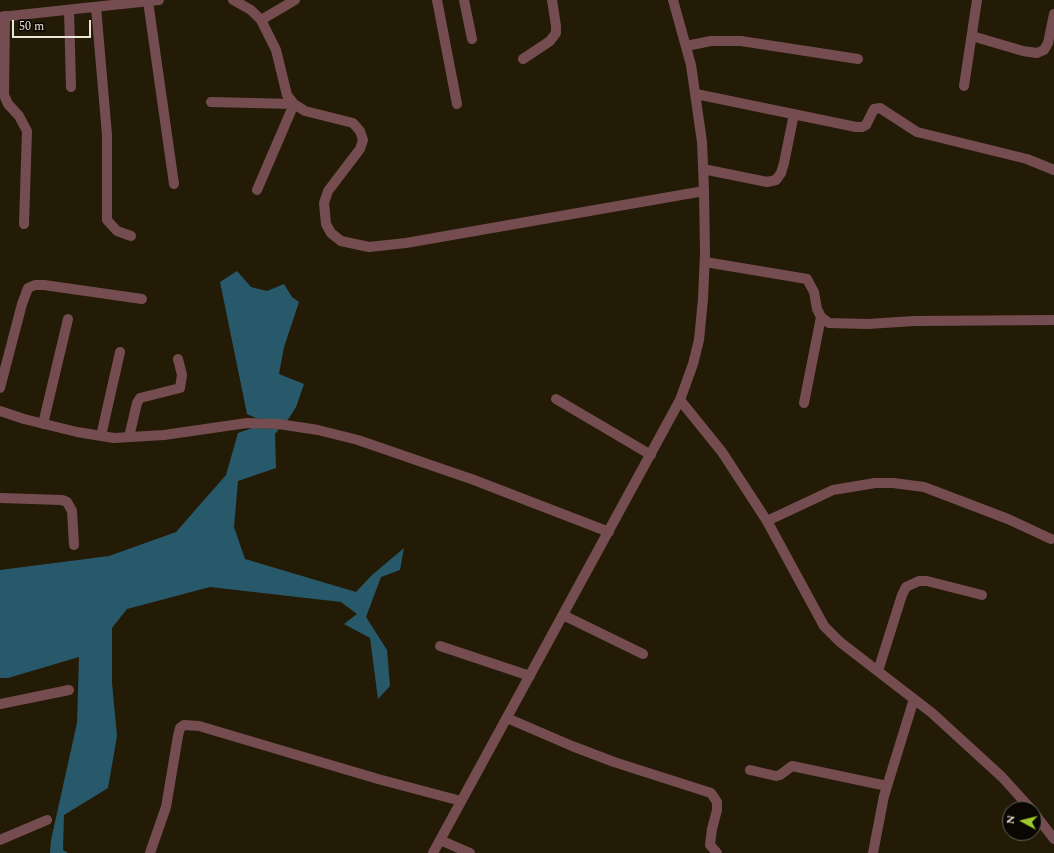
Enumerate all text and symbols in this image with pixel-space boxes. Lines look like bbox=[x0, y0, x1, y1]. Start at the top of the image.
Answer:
scale bar bbox=[14, 12, 93, 38]
text: 50 m bbox=[19, 17, 44, 36]
north arrow bbox=[1002, 801, 1042, 841]
text: N bbox=[1002, 814, 1020, 825]

